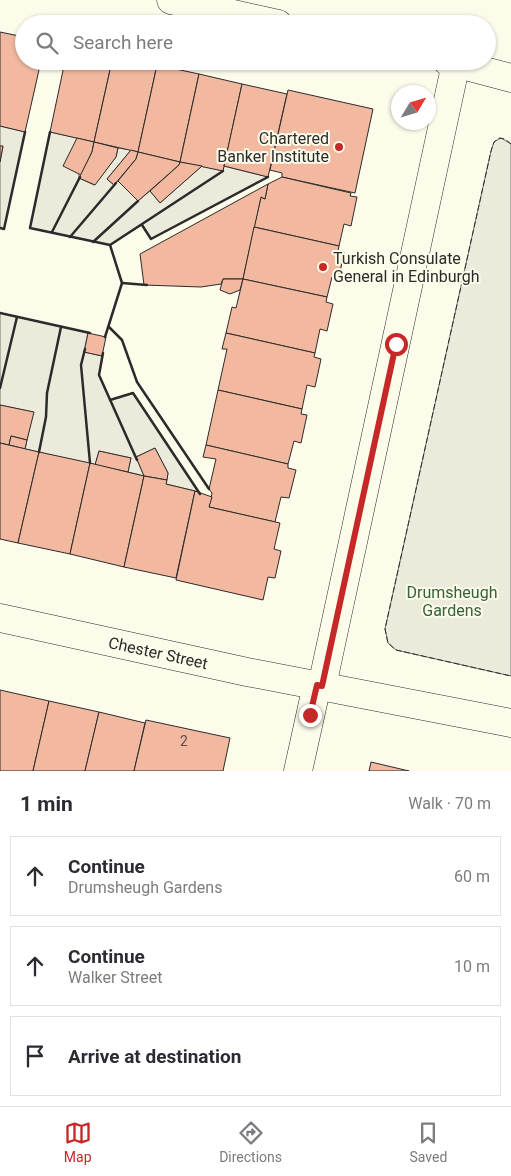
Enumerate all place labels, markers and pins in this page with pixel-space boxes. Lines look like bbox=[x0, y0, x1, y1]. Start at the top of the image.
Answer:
place label: Chartered Banker Institute bbox=[217, 129, 329, 166]
marker: Chartered Banker Institute bbox=[333, 141, 345, 153]
place label: Turkish Consulate General in Edinburgh bbox=[333, 249, 480, 286]
marker: Turkish Consulate General in Edinburgh bbox=[317, 261, 329, 273]

